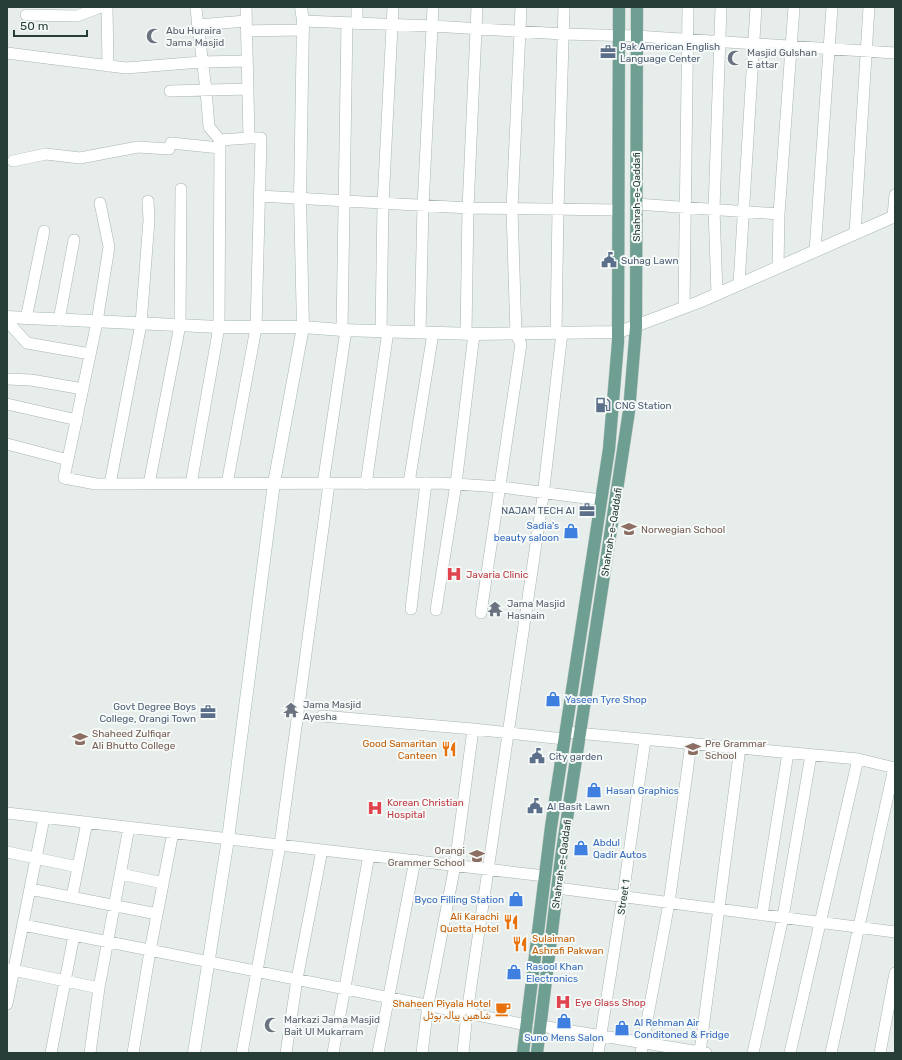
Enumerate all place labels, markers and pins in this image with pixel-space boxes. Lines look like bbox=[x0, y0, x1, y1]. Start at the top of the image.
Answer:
place label: Abu Huraira Jama Masjid bbox=[166, 25, 224, 49]
mosque icon: Abu Huraira Jama Masjid bbox=[145, 27, 163, 45]
place label: Pak American English Language Center bbox=[620, 41, 720, 65]
office icon: Pak American English Language Center bbox=[599, 43, 617, 61]
place label: Masjid Gulshan E attar bbox=[747, 47, 817, 71]
mosque icon: Masjid Gulshan E attar bbox=[726, 49, 744, 67]
public building icon: Suhag Lawn bbox=[600, 251, 618, 269]
place label: Suhag Lawn bbox=[621, 255, 678, 267]
fuel station icon: CNG Station bbox=[594, 396, 612, 414]
place label: CNG Station bbox=[615, 400, 672, 412]
office icon: NAJAM TECH AI bbox=[578, 501, 596, 519]
place label: NAJAM TECH AI bbox=[501, 505, 575, 517]
place label: Sadia's beauty saloon bbox=[494, 520, 559, 544]
school or university icon: Norwegian School bbox=[620, 520, 638, 538]
shop icon: Sadia's beauty saloon bbox=[562, 522, 580, 540]
place label: Norwegian School bbox=[641, 524, 725, 536]
hospital icon: Javaria Clinic bbox=[445, 565, 463, 583]
place label: Javaria Clinic bbox=[466, 569, 529, 581]
place label: Jama Masjid Hasnain bbox=[507, 598, 565, 622]
temple icon: Jama Masjid Hasnain bbox=[486, 600, 504, 618]
shop icon: Yaseen Tyre Shop bbox=[544, 690, 562, 708]
place label: Yaseen Tyre Shop bbox=[565, 694, 647, 706]
place label: Jama Masjid Ayesha bbox=[303, 699, 361, 723]
place label: Govt Degree Boys College, Orangi Town bbox=[99, 701, 196, 725]
temple icon: Jama Masjid Ayesha bbox=[282, 701, 300, 719]
office icon: Govt Degree Boys College, Orangi Town bbox=[199, 703, 217, 721]
place label: Shaheed Zulfiqar Ali Bhutto College bbox=[92, 728, 176, 752]
school or university icon: Shaheed Zulfiqar Ali Bhutto College bbox=[71, 730, 89, 748]
place label: Good Samaritan Canteen bbox=[362, 738, 437, 762]
place label: Pre Grammar School bbox=[705, 738, 767, 762]
restaurant icon: Good Samaritan Canteen bbox=[440, 740, 458, 758]
school or university icon: Pre Grammar School bbox=[684, 740, 702, 758]
public building icon: City garden bbox=[528, 747, 546, 765]
place label: City garden bbox=[549, 751, 603, 763]
shop icon: Hasan Graphics bbox=[585, 781, 603, 799]
place label: Hasan Graphics bbox=[606, 785, 679, 797]
place label: Korean Christian Hospital bbox=[387, 797, 464, 821]
public building icon: Al Basit Lawn bbox=[526, 797, 544, 815]
hospital icon: Korean Christian Hospital bbox=[366, 799, 384, 817]
place label: Al Basit Lawn bbox=[547, 801, 610, 813]
place label: Abdul Qadir Autos bbox=[593, 837, 647, 861]
shop icon: Abdul Qadir Autos bbox=[572, 839, 590, 857]
place label: Orangi Grammer School bbox=[388, 845, 465, 869]
school or university icon: Orangi Grammer School bbox=[468, 847, 486, 865]
shop icon: Byco Filling Station bbox=[507, 890, 525, 908]
place label: Byco Filling Station bbox=[415, 894, 504, 906]
place label: Ali Karachi Quetta Hotel bbox=[440, 911, 499, 935]
restaurant icon: Ali Karachi Quetta Hotel bbox=[502, 913, 520, 931]
place label: Sulaiman Ashrafi Pakwan bbox=[532, 933, 603, 957]
restaurant icon: Sulaiman Ashrafi Pakwan bbox=[511, 935, 529, 953]
place label: Rasool Khan Electronics bbox=[526, 961, 583, 985]
shop icon: Rasool Khan Electronics bbox=[505, 963, 523, 981]
hospital icon: Eye Glass Shop bbox=[554, 993, 572, 1011]
place label: Eye Glass Shop bbox=[575, 997, 646, 1009]
place label: Shaheen Piyala Hotel شاھین پیالہ ہوٹل bbox=[393, 998, 491, 1023]
cafe icon: Shaheen Piyala Hotel شاھین پیالہ ہوٹل bbox=[494, 1000, 512, 1018]
shop icon: Suno Mens Salon bbox=[555, 1012, 573, 1030]
place label: Markazi Jama Masjid Bait Ul Mukarram bbox=[284, 1014, 380, 1038]
mosque icon: Markazi Jama Masjid Bait Ul Mukarram bbox=[263, 1016, 281, 1034]
place label: Al Rehman Air Conditoned & Fridge bbox=[634, 1017, 730, 1041]
shop icon: Al Rehman Air Conditoned & Fridge bbox=[613, 1019, 631, 1037]
place label: Suno Mens Salon bbox=[524, 1032, 604, 1044]

